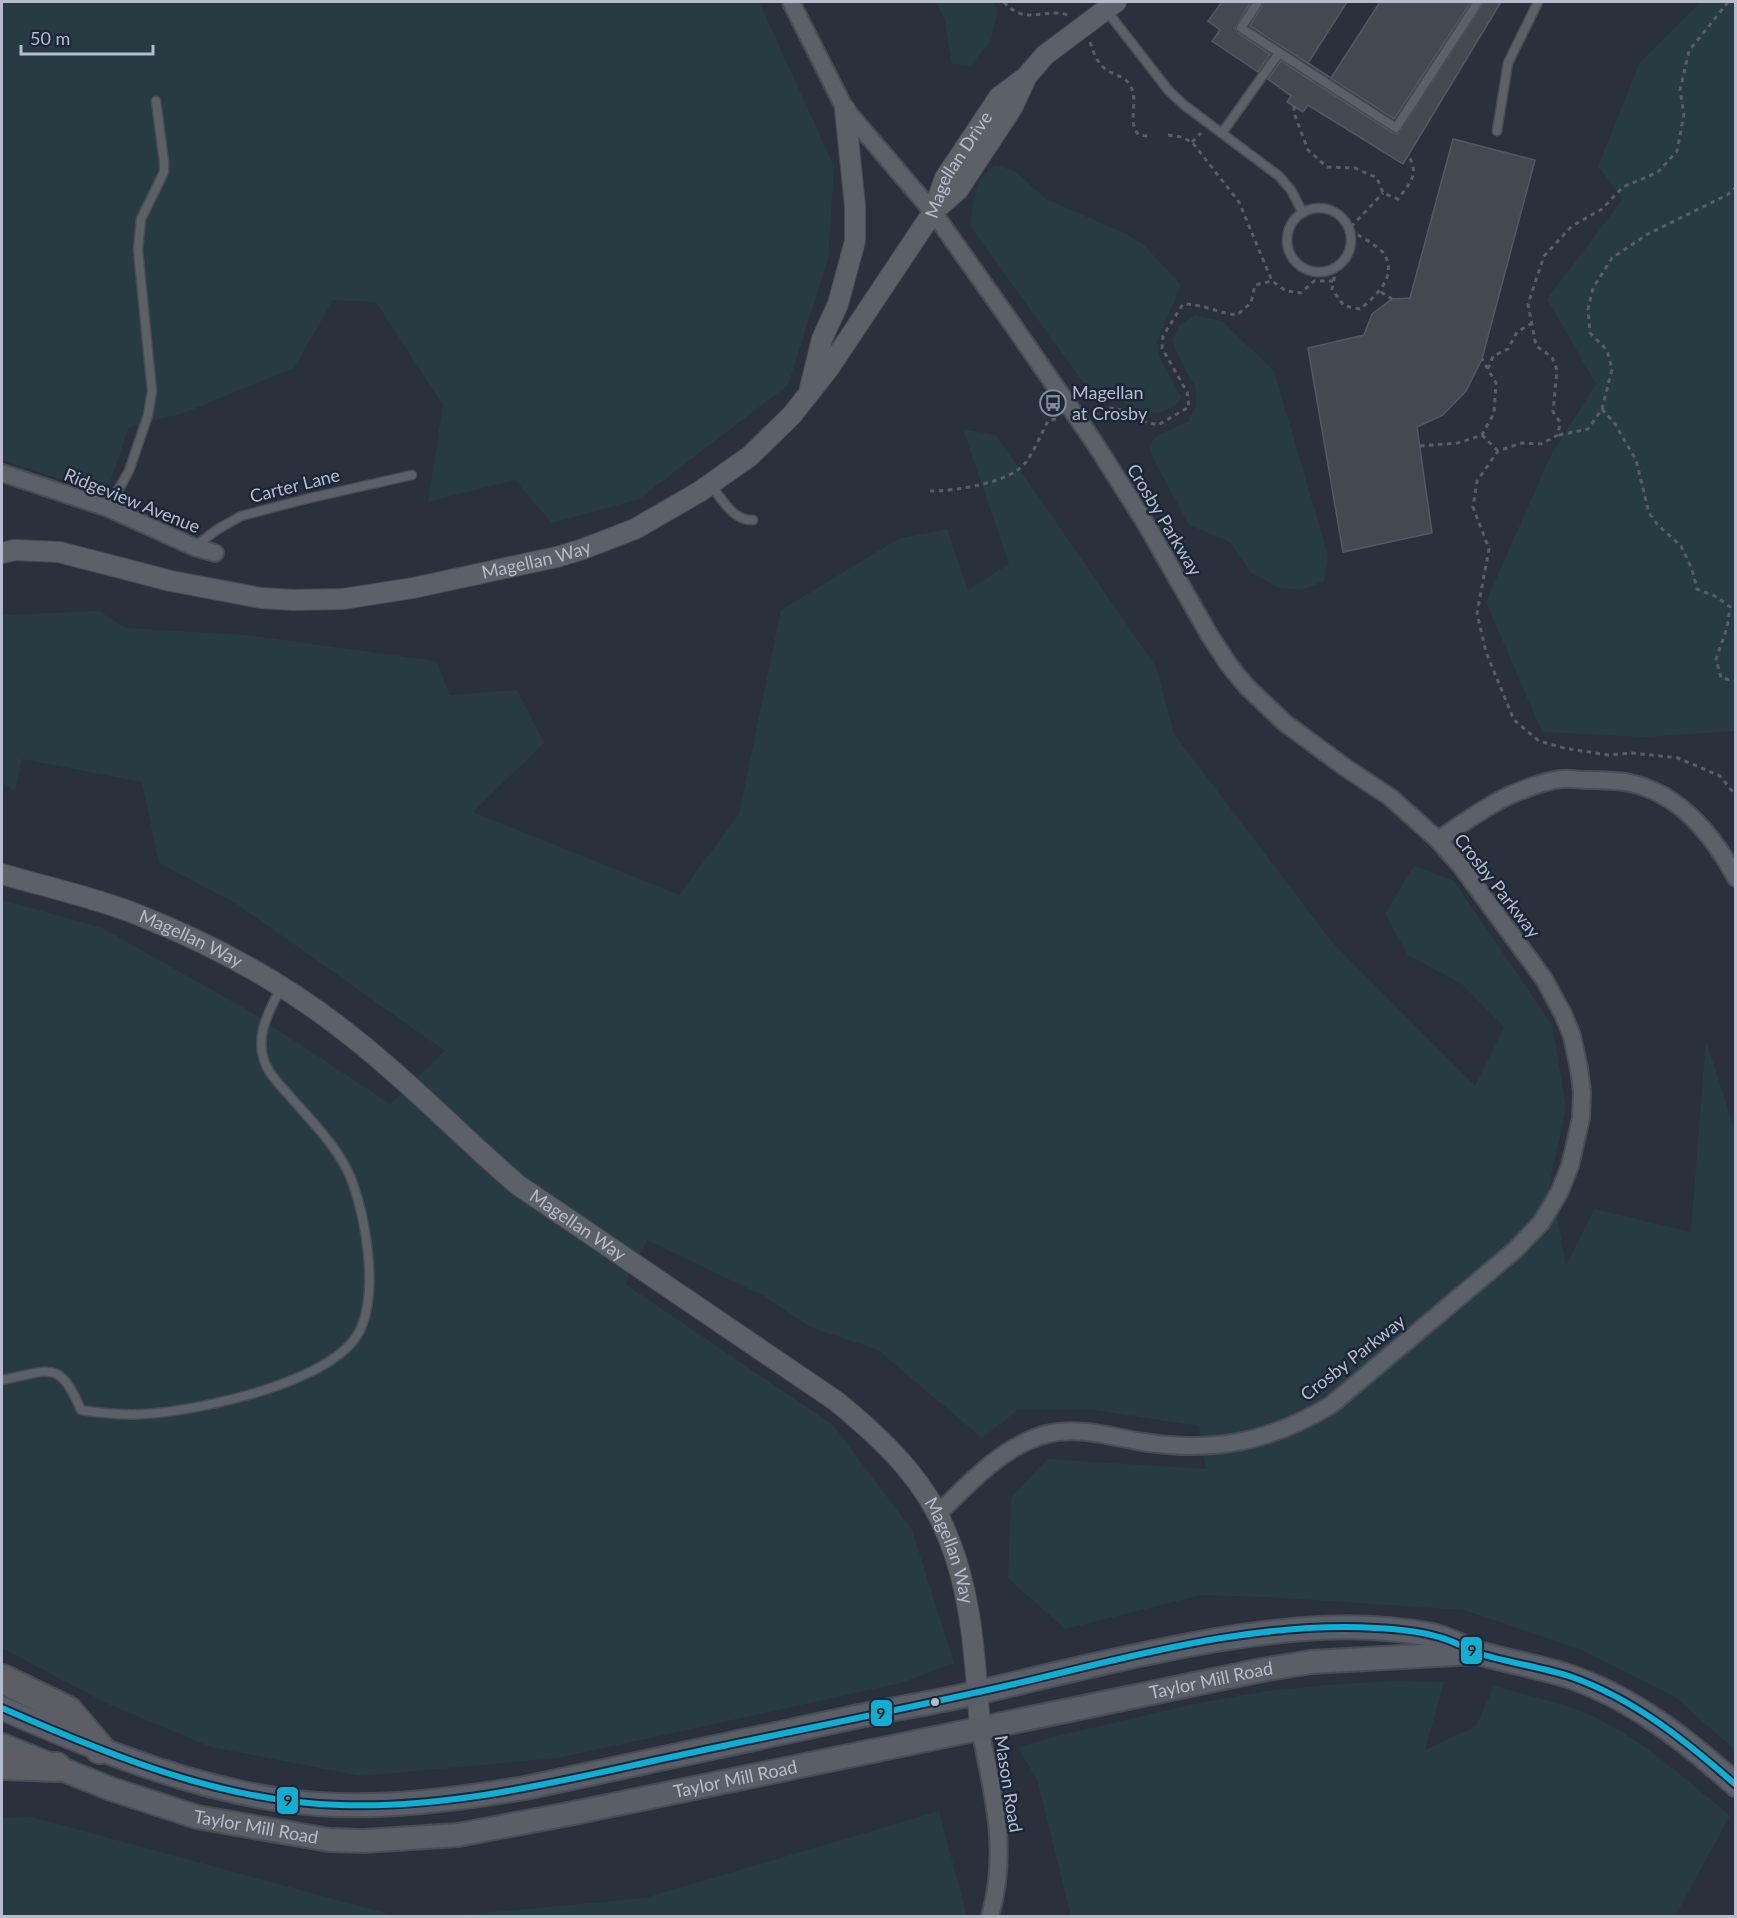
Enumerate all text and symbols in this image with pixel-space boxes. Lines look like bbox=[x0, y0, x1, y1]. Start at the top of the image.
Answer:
scale bar bbox=[21, 18, 153, 56]
text: 50 m bbox=[30, 27, 70, 49]
street label: Magellan Drive bbox=[920, 107, 996, 221]
place label: Magellan at Crosby bbox=[1072, 381, 1148, 424]
bus stop icon: Magellan at Crosby bbox=[1038, 388, 1068, 418]
street label: Crosby Parkway bbox=[1123, 460, 1207, 580]
street label: Ridgeview Avenue bbox=[61, 463, 203, 537]
street label: Carter Lane bbox=[247, 463, 342, 507]
street label: Magellan Way bbox=[479, 535, 594, 583]
street label: Crosby Parkway bbox=[1450, 829, 1546, 943]
street label: Magellan Way bbox=[136, 904, 247, 972]
street label: Magellan Way bbox=[526, 1184, 631, 1266]
street label: Crosby Parkway bbox=[1296, 1309, 1410, 1405]
street label: Magellan Way bbox=[921, 1493, 979, 1606]
line badge: 9 bbox=[1460, 1636, 1483, 1665]
text: 9 bbox=[1467, 1640, 1477, 1659]
street label: Taylor Mill Road bbox=[1147, 1656, 1274, 1703]
unlabelled marker bbox=[929, 1696, 941, 1708]
line badge: 9 bbox=[870, 1699, 893, 1727]
text: 9 bbox=[876, 1703, 886, 1722]
street label: Mason Road bbox=[990, 1734, 1028, 1834]
street label: Taylor Mill Road bbox=[671, 1755, 799, 1802]
line badge: 9 bbox=[276, 1786, 299, 1815]
text: 9 bbox=[283, 1790, 293, 1809]
street label: Taylor Mill Road bbox=[192, 1805, 320, 1848]

